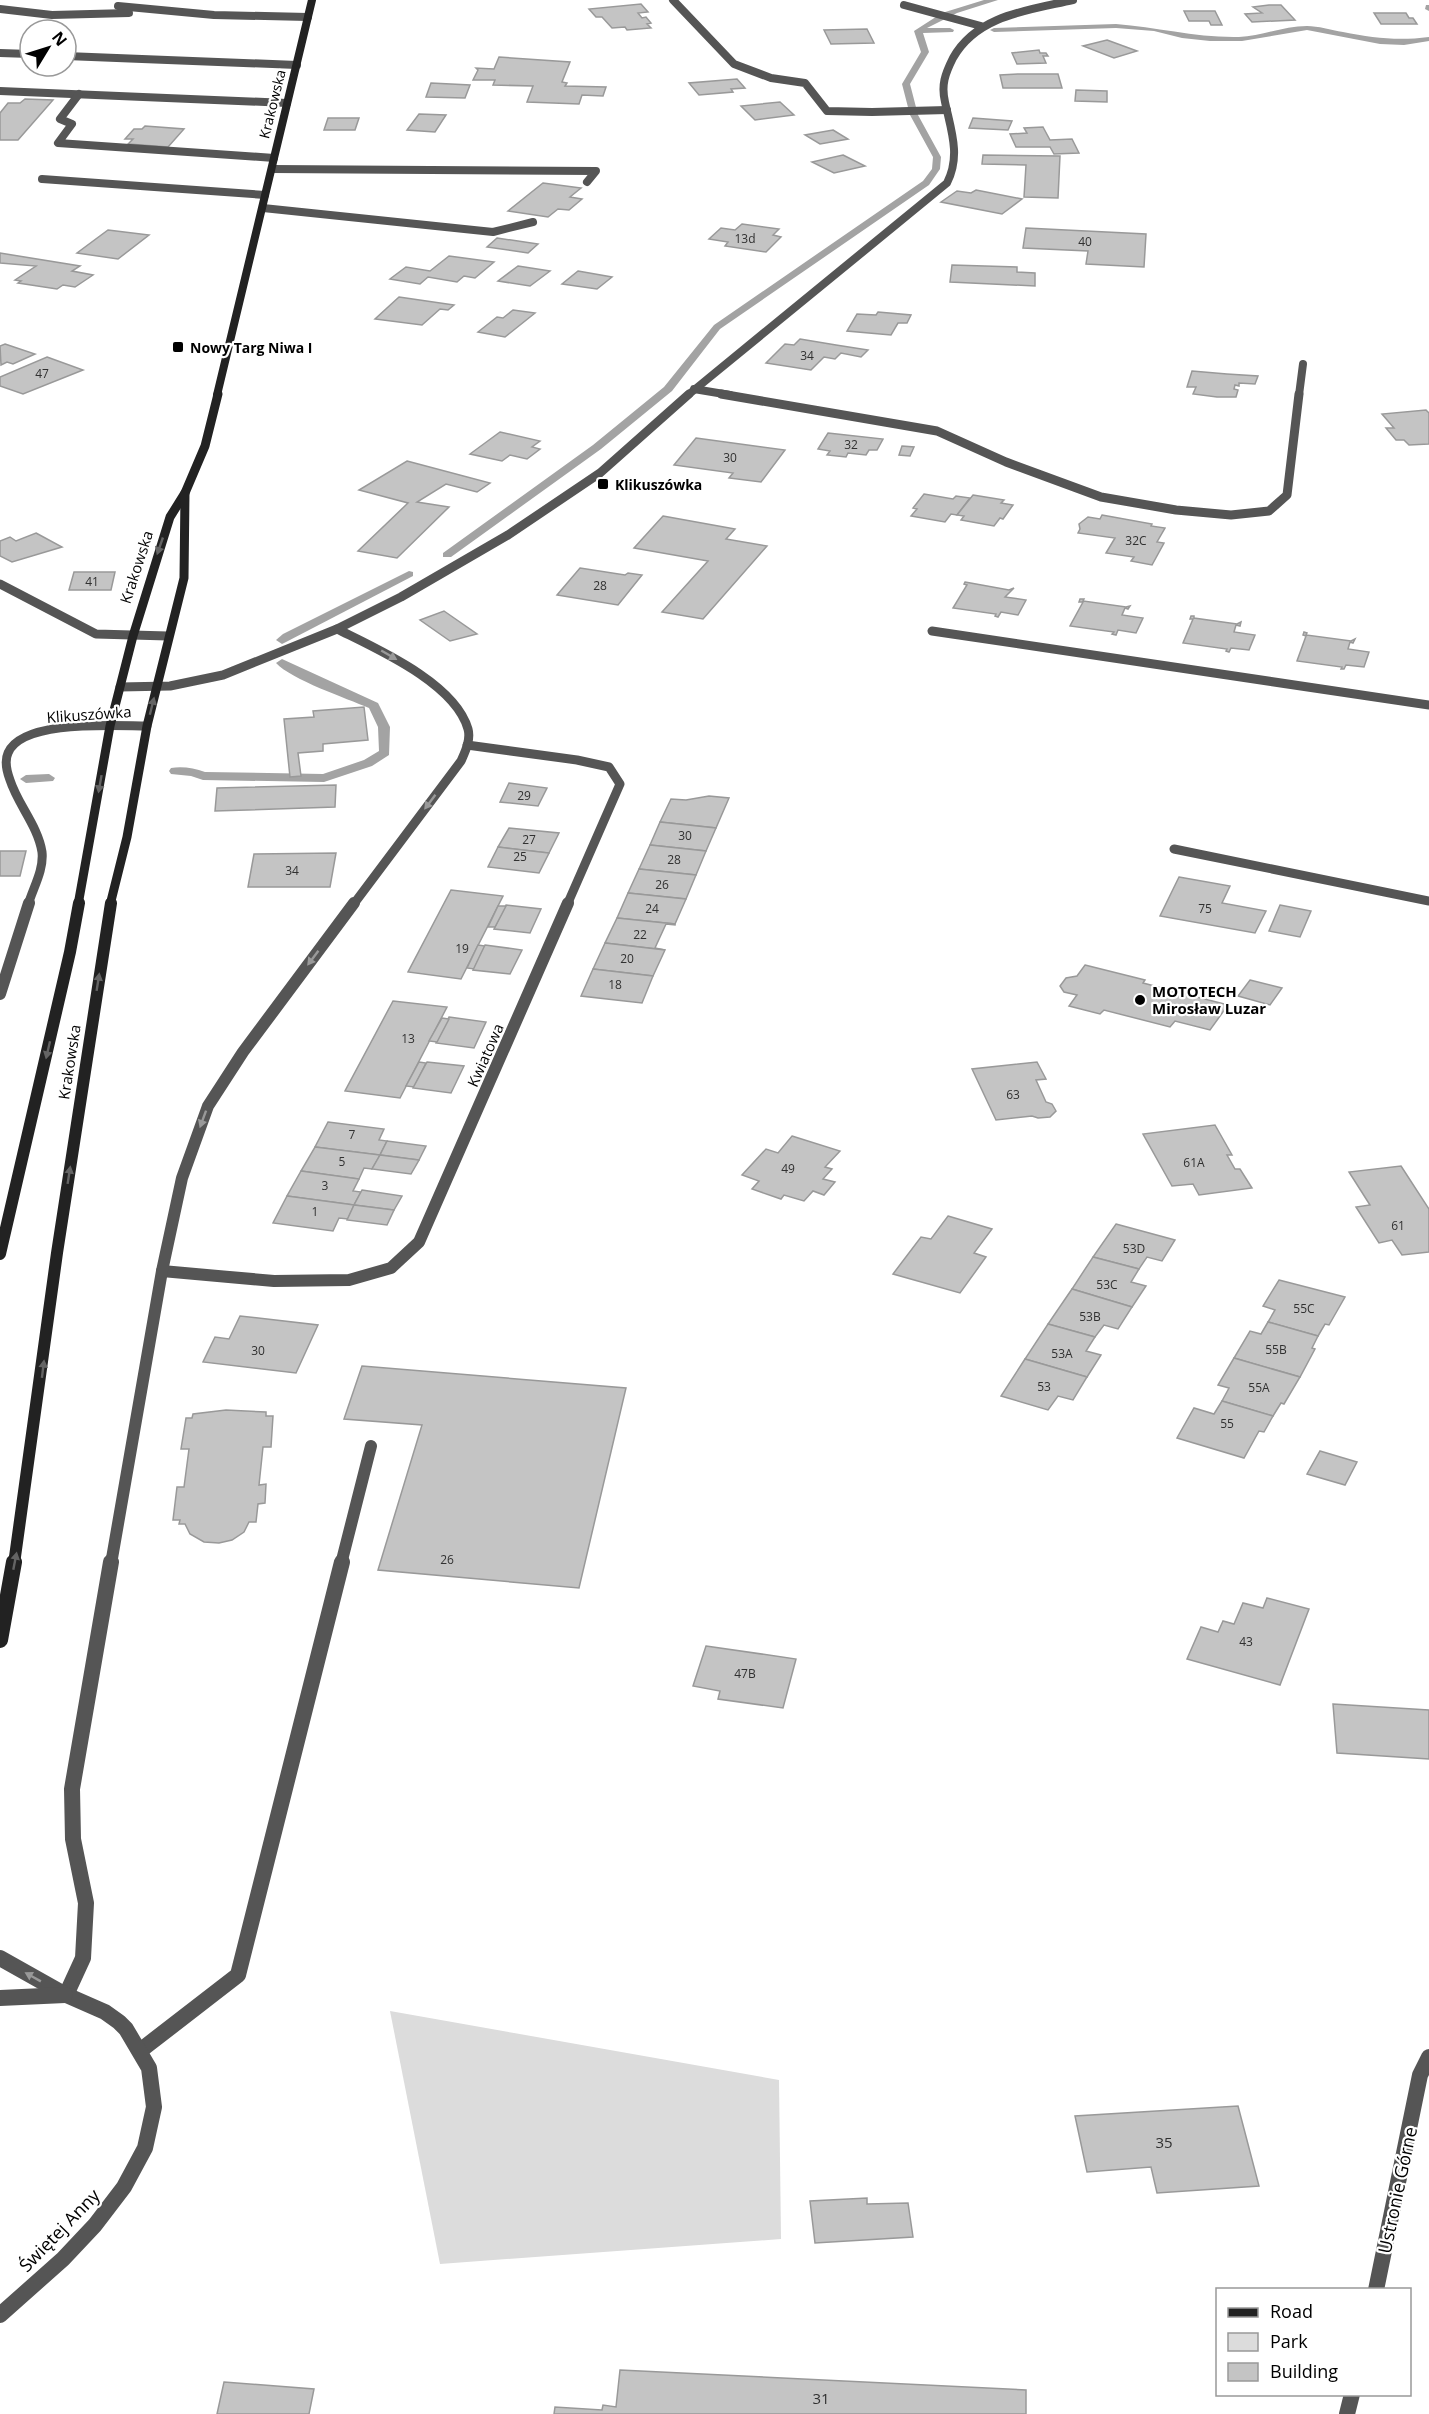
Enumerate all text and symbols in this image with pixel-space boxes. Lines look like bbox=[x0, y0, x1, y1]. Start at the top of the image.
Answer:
north arrow bbox=[18, 18, 78, 78]
text: N bbox=[47, 27, 72, 51]
street label: Krakowska bbox=[254, 67, 290, 141]
house number: 13d bbox=[734, 230, 756, 247]
house number: 40 bbox=[1078, 233, 1092, 250]
place label: Nowy Targ Niwa I bbox=[190, 338, 312, 357]
marker: Nowy Targ Niwa I bbox=[171, 340, 185, 354]
house number: 34 bbox=[800, 347, 814, 364]
house number: 47 bbox=[35, 365, 49, 382]
house number: 32 bbox=[844, 436, 858, 453]
house number: 30 bbox=[723, 449, 737, 466]
place label: Klikuszówka bbox=[615, 475, 702, 494]
marker: Klikuszówka bbox=[596, 477, 610, 491]
street label: Krakowska bbox=[115, 528, 157, 606]
house number: 32C bbox=[1125, 532, 1147, 549]
one-way arrow bbox=[155, 537, 164, 555]
house number: 41 bbox=[85, 573, 99, 590]
house number: 28 bbox=[593, 577, 607, 594]
one-way arrow bbox=[381, 650, 398, 660]
one-way arrow bbox=[148, 697, 158, 715]
street label: Klikuszówka bbox=[46, 701, 132, 727]
one-way arrow bbox=[95, 774, 104, 793]
house number: 29 bbox=[517, 787, 531, 804]
one-way arrow bbox=[424, 794, 436, 810]
house number: 30 bbox=[678, 827, 692, 844]
house number: 27 bbox=[522, 831, 536, 848]
house number: 25 bbox=[513, 848, 527, 865]
house number: 28 bbox=[667, 851, 681, 868]
house number: 34 bbox=[285, 862, 299, 879]
house number: 26 bbox=[655, 876, 669, 893]
house number: 24 bbox=[645, 900, 659, 917]
house number: 75 bbox=[1198, 900, 1212, 917]
house number: 22 bbox=[633, 926, 647, 943]
house number: 19 bbox=[455, 940, 469, 957]
one-way arrow bbox=[307, 950, 319, 966]
house number: 20 bbox=[620, 950, 634, 967]
one-way arrow bbox=[94, 973, 103, 992]
house number: 18 bbox=[608, 976, 622, 993]
place label: MOTOTECH Mirosław Luzar bbox=[1152, 981, 1266, 1018]
marker: MOTOTECH Mirosław Luzar bbox=[1133, 993, 1147, 1007]
street label: Kwiatowa bbox=[462, 1020, 508, 1090]
street label: Krakowska bbox=[53, 1023, 85, 1101]
house number: 13 bbox=[401, 1030, 415, 1047]
one-way arrow bbox=[42, 1041, 52, 1059]
house number: 63 bbox=[1006, 1086, 1020, 1103]
one-way arrow bbox=[198, 1110, 208, 1128]
house number: 7 bbox=[349, 1126, 356, 1143]
house number: 5 bbox=[339, 1153, 346, 1170]
house number: 61A bbox=[1183, 1154, 1205, 1171]
house number: 49 bbox=[781, 1160, 795, 1177]
one-way arrow bbox=[65, 1166, 74, 1185]
house number: 3 bbox=[322, 1177, 329, 1194]
house number: 1 bbox=[312, 1203, 318, 1220]
house number: 61 bbox=[1391, 1217, 1405, 1234]
house number: 53D bbox=[1123, 1240, 1145, 1257]
house number: 53C bbox=[1096, 1276, 1118, 1293]
house number: 55C bbox=[1293, 1300, 1315, 1317]
house number: 53B bbox=[1079, 1308, 1101, 1325]
house number: 55B bbox=[1265, 1341, 1287, 1358]
house number: 30 bbox=[251, 1342, 265, 1359]
house number: 53A bbox=[1051, 1345, 1073, 1362]
one-way arrow bbox=[38, 1359, 48, 1378]
house number: 53 bbox=[1037, 1378, 1051, 1395]
house number: 55A bbox=[1248, 1379, 1270, 1396]
house number: 55 bbox=[1220, 1415, 1234, 1432]
house number: 26 bbox=[440, 1551, 454, 1568]
one-way arrow bbox=[11, 1552, 20, 1571]
house number: 43 bbox=[1239, 1633, 1253, 1650]
house number: 47B bbox=[734, 1665, 756, 1682]
one-way arrow bbox=[25, 1971, 41, 1982]
street label: Ustronie Górne bbox=[1372, 2124, 1422, 2256]
house number: 35 bbox=[1155, 2132, 1173, 2152]
street label: Świętej Anny bbox=[13, 2183, 105, 2277]
legend bbox=[1216, 2288, 1411, 2396]
text: Road bbox=[1270, 2299, 1313, 2323]
text: Park bbox=[1270, 2329, 1308, 2353]
text: Building bbox=[1270, 2359, 1338, 2383]
house number: 31 bbox=[812, 2388, 830, 2408]

